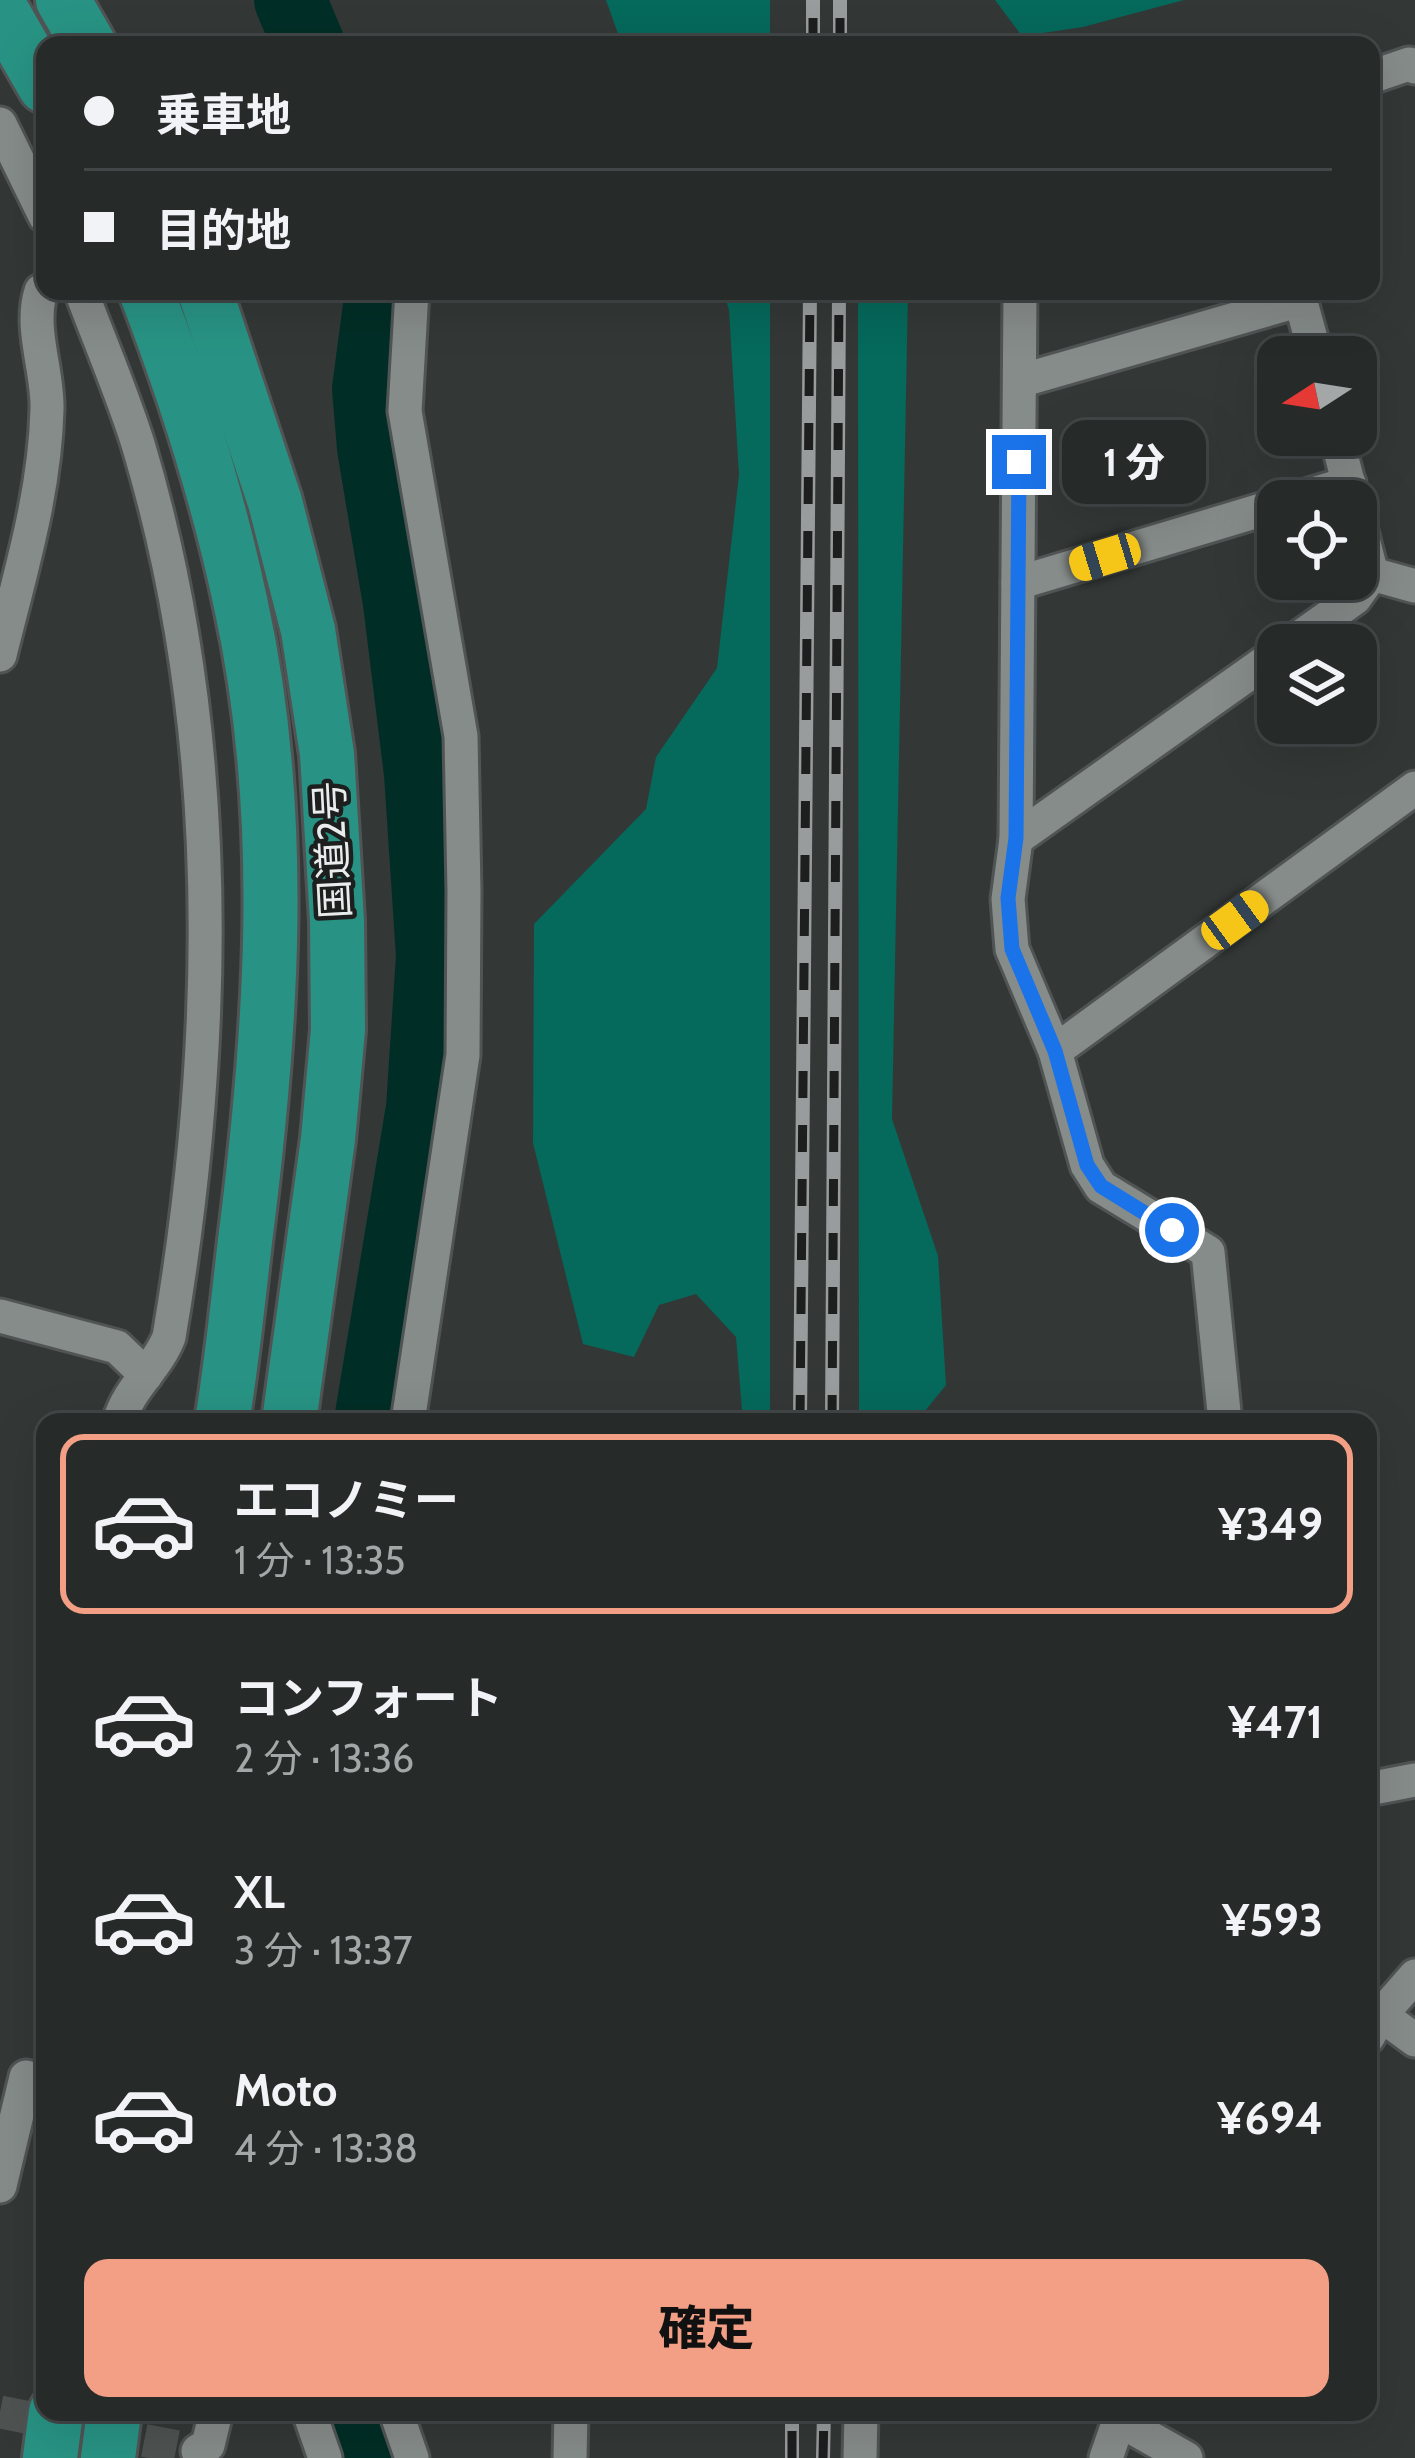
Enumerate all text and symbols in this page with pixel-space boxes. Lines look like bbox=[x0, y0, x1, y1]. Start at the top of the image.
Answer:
text: 乗車地 bbox=[156, 88, 291, 142]
text: 目的地 bbox=[156, 203, 291, 257]
north arrow bbox=[1257, 336, 1377, 456]
map controls bbox=[1257, 336, 1377, 744]
callout: 1 分 bbox=[1061, 420, 1205, 504]
route end bbox=[992, 435, 1046, 489]
text: 1 分 bbox=[1103, 438, 1165, 486]
button: locate bbox=[1257, 480, 1377, 600]
car bbox=[1065, 529, 1145, 585]
button: layers bbox=[1257, 624, 1377, 744]
street label: 国道2号 bbox=[304, 780, 360, 920]
car bbox=[1195, 884, 1275, 956]
route start bbox=[1145, 1203, 1199, 1257]
icon: car bbox=[90, 1470, 198, 1578]
text: エコノミー bbox=[234, 1473, 459, 1527]
text: ¥349 bbox=[1218, 1497, 1323, 1551]
text: 1 分 · 13:35 bbox=[234, 1536, 405, 1584]
icon: car bbox=[90, 1668, 198, 1776]
text: コンフォート bbox=[234, 1671, 503, 1725]
text: ¥471 bbox=[1228, 1695, 1323, 1749]
text: 2 分 · 13:36 bbox=[234, 1734, 414, 1782]
text: XL bbox=[234, 1865, 285, 1919]
icon: car bbox=[90, 1866, 198, 1974]
text: ¥593 bbox=[1222, 1893, 1323, 1947]
text: 3 分 · 13:37 bbox=[234, 1926, 412, 1974]
text: Moto bbox=[234, 2063, 337, 2117]
icon: car bbox=[90, 2064, 198, 2172]
text: ¥694 bbox=[1217, 2091, 1323, 2145]
text: 4 分 · 13:38 bbox=[234, 2124, 418, 2172]
button: 確定 bbox=[84, 2259, 1329, 2397]

